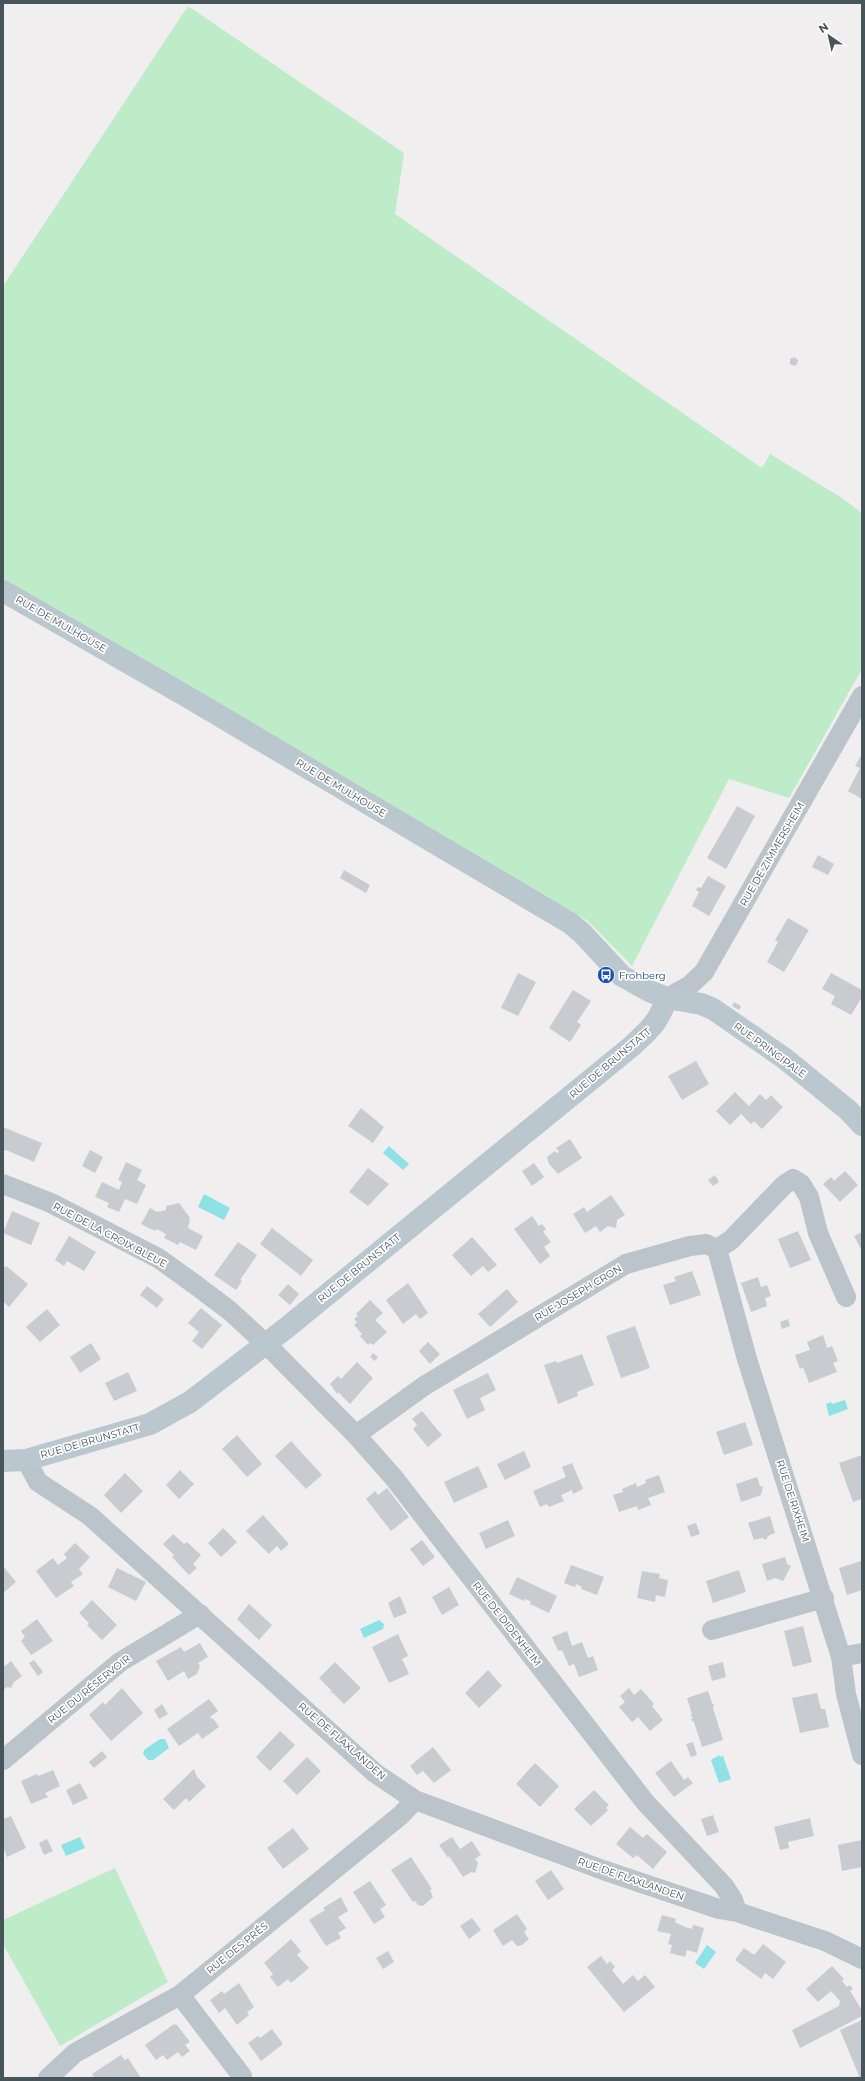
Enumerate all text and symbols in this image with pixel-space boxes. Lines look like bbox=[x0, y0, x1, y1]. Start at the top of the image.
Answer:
north arrow bbox=[809, 16, 849, 56]
text: N bbox=[816, 19, 831, 36]
street label: RUE DE MULHOUSE bbox=[13, 593, 109, 655]
street label: RUE DE MULHOUSE bbox=[294, 756, 389, 820]
street label: RUE DE ZIMMERSHEIM bbox=[737, 800, 807, 908]
bus stop icon: Frohberg bbox=[596, 965, 616, 985]
place label: Frohberg bbox=[619, 969, 666, 982]
street label: RUE PRINCIPALE bbox=[731, 1019, 809, 1081]
street label: RUE DE BRUNSTATT bbox=[566, 1025, 654, 1101]
street label: RUE DE LA CROIX BLEUE bbox=[51, 1199, 169, 1271]
street label: RUE DE BRUNSTATT bbox=[315, 1230, 403, 1305]
street label: RUE JOSEPH CRON bbox=[532, 1262, 624, 1324]
street label: RUE DE BRUNSTATT bbox=[39, 1421, 141, 1461]
street label: RUE DE RIXHEIM bbox=[774, 1458, 812, 1544]
street label: RUE DE DIDENHEIM bbox=[470, 1579, 544, 1669]
street label: RUE DU RÉSERVOIR bbox=[45, 1652, 133, 1726]
street label: RUE DE FLAXLANDEN bbox=[296, 1699, 388, 1783]
street label: RUE DE FLAXLANDEN bbox=[576, 1855, 686, 1903]
street label: RUE DES PRÉS bbox=[204, 1919, 270, 1977]

